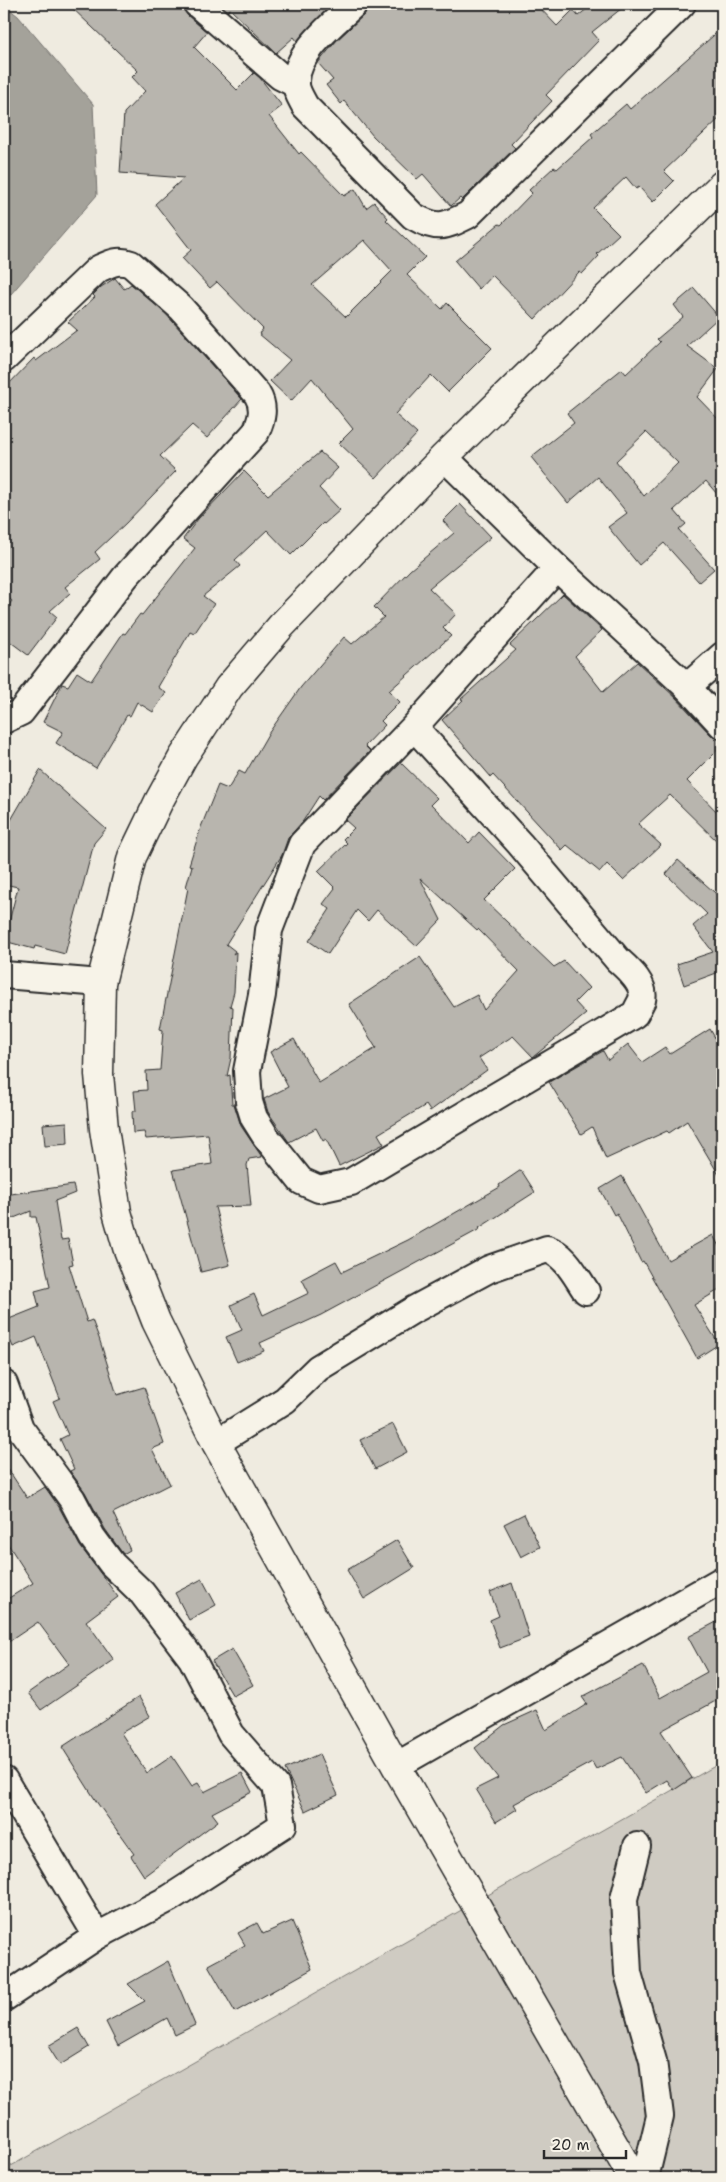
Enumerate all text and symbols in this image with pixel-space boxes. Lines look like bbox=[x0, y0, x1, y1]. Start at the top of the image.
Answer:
scale bar bbox=[544, 2127, 626, 2159]
text: 20 m bbox=[551, 2135, 590, 2155]

